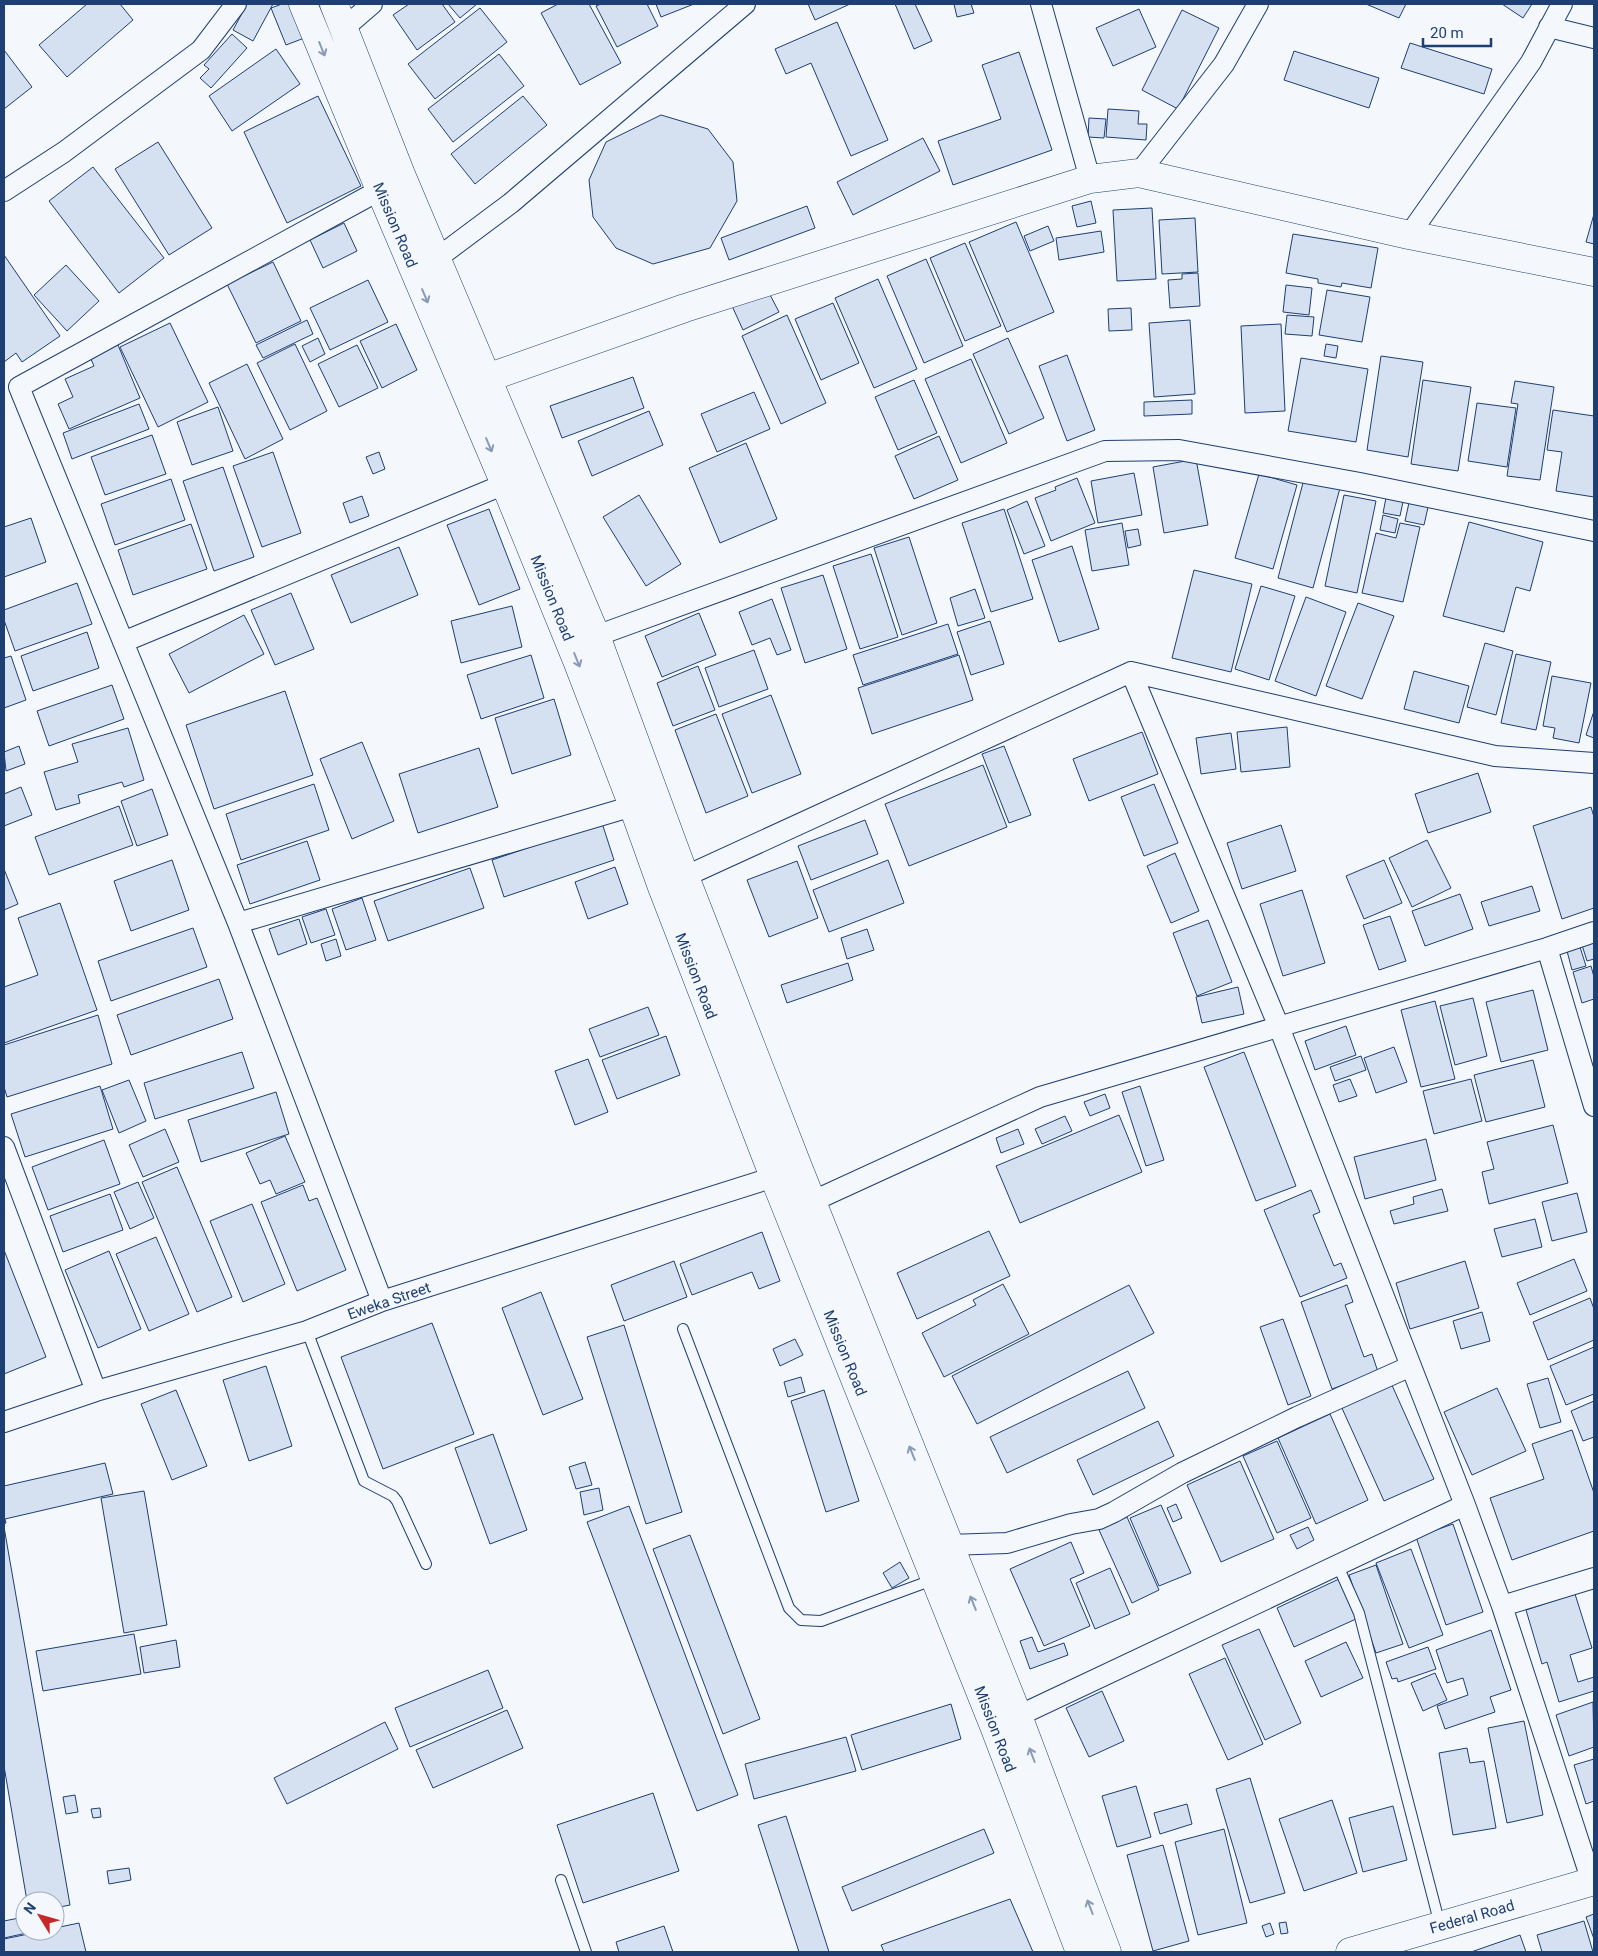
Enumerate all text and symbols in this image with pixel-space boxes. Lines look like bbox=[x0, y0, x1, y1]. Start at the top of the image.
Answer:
scale bar bbox=[1423, 15, 1490, 47]
text: 20 m bbox=[1430, 24, 1464, 42]
one-way arrow bbox=[317, 41, 327, 56]
street label: Mission Road bbox=[369, 180, 421, 270]
one-way arrow bbox=[420, 288, 430, 303]
one-way arrow bbox=[484, 437, 494, 452]
street label: Mission Road bbox=[527, 553, 577, 643]
one-way arrow bbox=[573, 652, 582, 667]
street label: Mission Road bbox=[671, 930, 721, 1022]
street label: Eweka Street bbox=[345, 1278, 433, 1324]
street label: Mission Road bbox=[820, 1308, 870, 1398]
one-way arrow bbox=[907, 1445, 916, 1461]
one-way arrow bbox=[967, 1596, 976, 1611]
street label: Mission Road bbox=[970, 1683, 1020, 1775]
one-way arrow bbox=[1027, 1747, 1036, 1763]
north arrow bbox=[15, 1891, 65, 1941]
street label: Federal Road bbox=[1428, 1896, 1516, 1938]
text: N bbox=[20, 1899, 39, 1917]
one-way arrow bbox=[1084, 1899, 1093, 1914]

